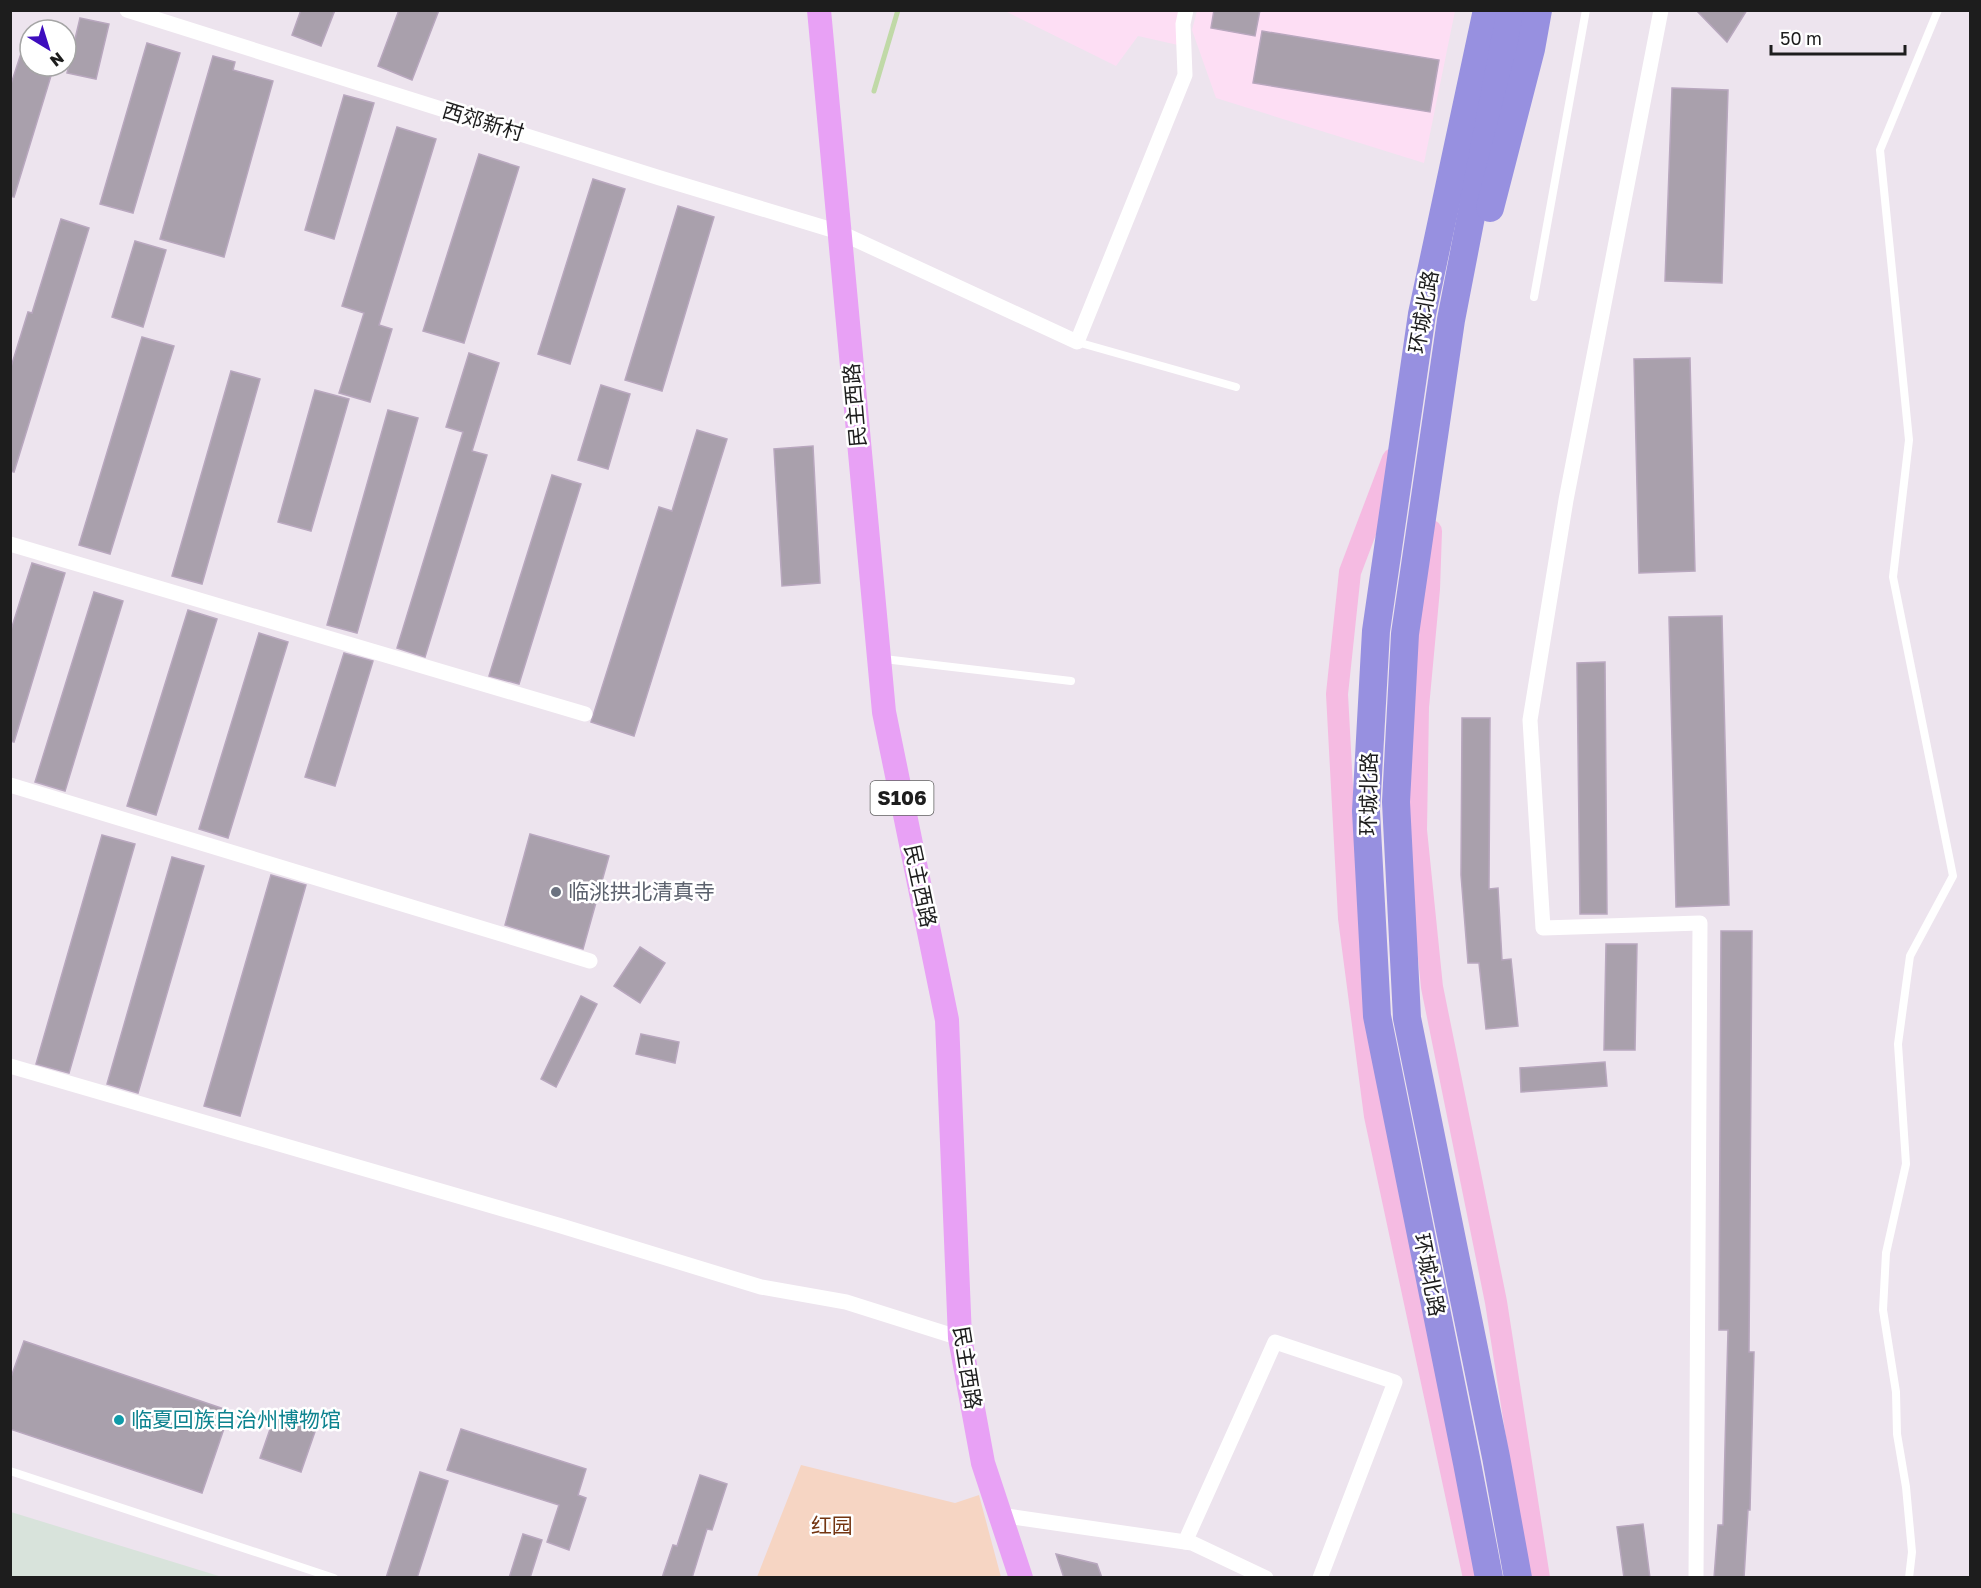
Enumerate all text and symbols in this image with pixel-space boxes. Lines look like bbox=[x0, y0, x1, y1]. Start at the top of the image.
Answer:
north arrow bbox=[18, 18, 78, 78]
scale bar bbox=[1771, 18, 1904, 56]
text: 50 m bbox=[1780, 27, 1822, 49]
text: N bbox=[46, 48, 68, 71]
street label: 西郊新村 bbox=[439, 96, 527, 146]
street label: 环城北路 bbox=[1403, 268, 1443, 355]
street label: 民主西路 bbox=[837, 362, 871, 448]
street label: 环城北路 bbox=[1354, 752, 1382, 836]
road number: S106 bbox=[870, 781, 934, 815]
street label: 民主西路 bbox=[900, 842, 942, 930]
place label: 临洮拱北清真寺 bbox=[568, 878, 715, 904]
marker: 临洮拱北清真寺 bbox=[549, 885, 563, 899]
street label: 环城北路 bbox=[1409, 1231, 1451, 1319]
street label: 民主西路 bbox=[949, 1324, 987, 1411]
place label: 临夏回族自治州博物馆 bbox=[131, 1406, 341, 1432]
marker: 临夏回族自治州博物馆 bbox=[112, 1413, 126, 1427]
park label: 红园 bbox=[811, 1512, 853, 1538]

